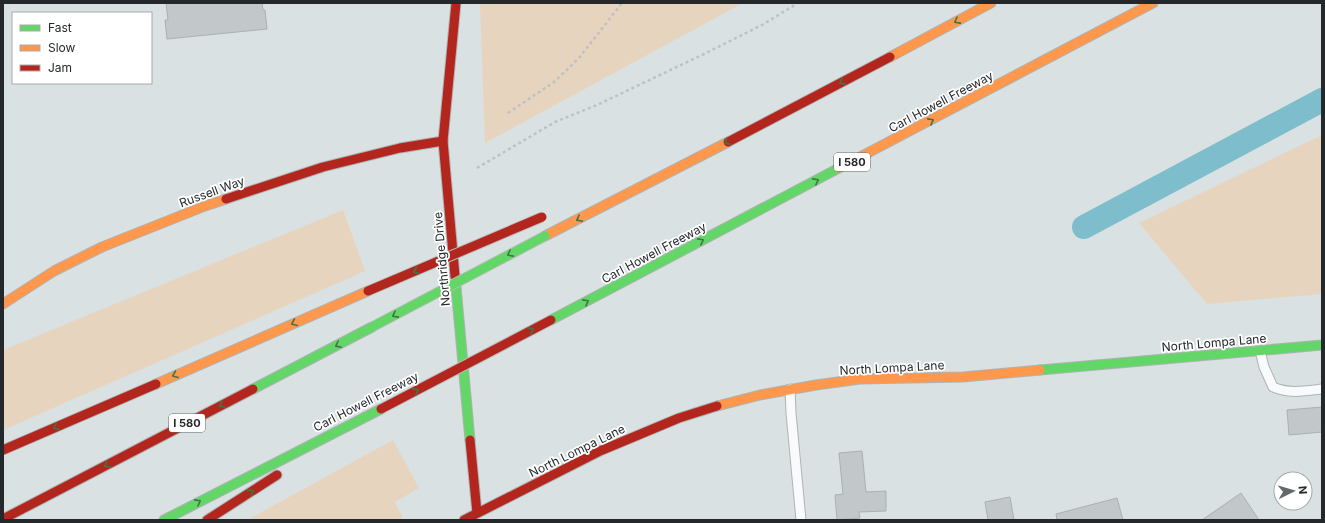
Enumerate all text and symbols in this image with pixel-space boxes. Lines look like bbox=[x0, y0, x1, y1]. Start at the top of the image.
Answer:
legend bbox=[12, 12, 152, 84]
one-way arrow bbox=[954, 17, 961, 24]
text: Fast bbox=[48, 20, 72, 35]
text: Slow bbox=[48, 40, 76, 55]
text: Jam bbox=[48, 60, 72, 75]
street label: Carl Howell Freeway bbox=[886, 68, 996, 135]
one-way arrow bbox=[839, 78, 846, 85]
one-way arrow bbox=[927, 118, 934, 125]
one-way arrow bbox=[724, 138, 731, 145]
road number: I 580 bbox=[834, 153, 870, 171]
street label: Russell Way bbox=[177, 173, 247, 210]
one-way arrow bbox=[812, 178, 819, 186]
street label: Northridge Drive bbox=[430, 211, 453, 307]
one-way arrow bbox=[576, 214, 584, 221]
street label: Carl Howell Freeway bbox=[599, 219, 709, 286]
one-way arrow bbox=[697, 239, 704, 246]
one-way arrow bbox=[507, 250, 514, 257]
one-way arrow bbox=[413, 266, 420, 274]
one-way arrow bbox=[581, 299, 589, 307]
one-way arrow bbox=[392, 310, 399, 318]
one-way arrow bbox=[291, 318, 299, 326]
one-way arrow bbox=[527, 328, 534, 335]
street label: North Lompa Lane bbox=[1161, 330, 1267, 355]
one-way arrow bbox=[335, 340, 342, 348]
street label: North Lompa Lane bbox=[839, 357, 945, 378]
street label: Carl Howell Freeway bbox=[311, 368, 421, 435]
one-way arrow bbox=[172, 370, 179, 378]
one-way arrow bbox=[412, 388, 419, 395]
one-way arrow bbox=[219, 400, 226, 408]
road number: I 580 bbox=[169, 414, 205, 432]
street label: North Lompa Lane bbox=[526, 421, 627, 480]
one-way arrow bbox=[52, 422, 60, 430]
one-way arrow bbox=[104, 460, 111, 468]
north arrow bbox=[1273, 471, 1313, 511]
text: N bbox=[1296, 485, 1310, 495]
one-way arrow bbox=[247, 489, 254, 496]
one-way arrow bbox=[194, 499, 201, 507]

